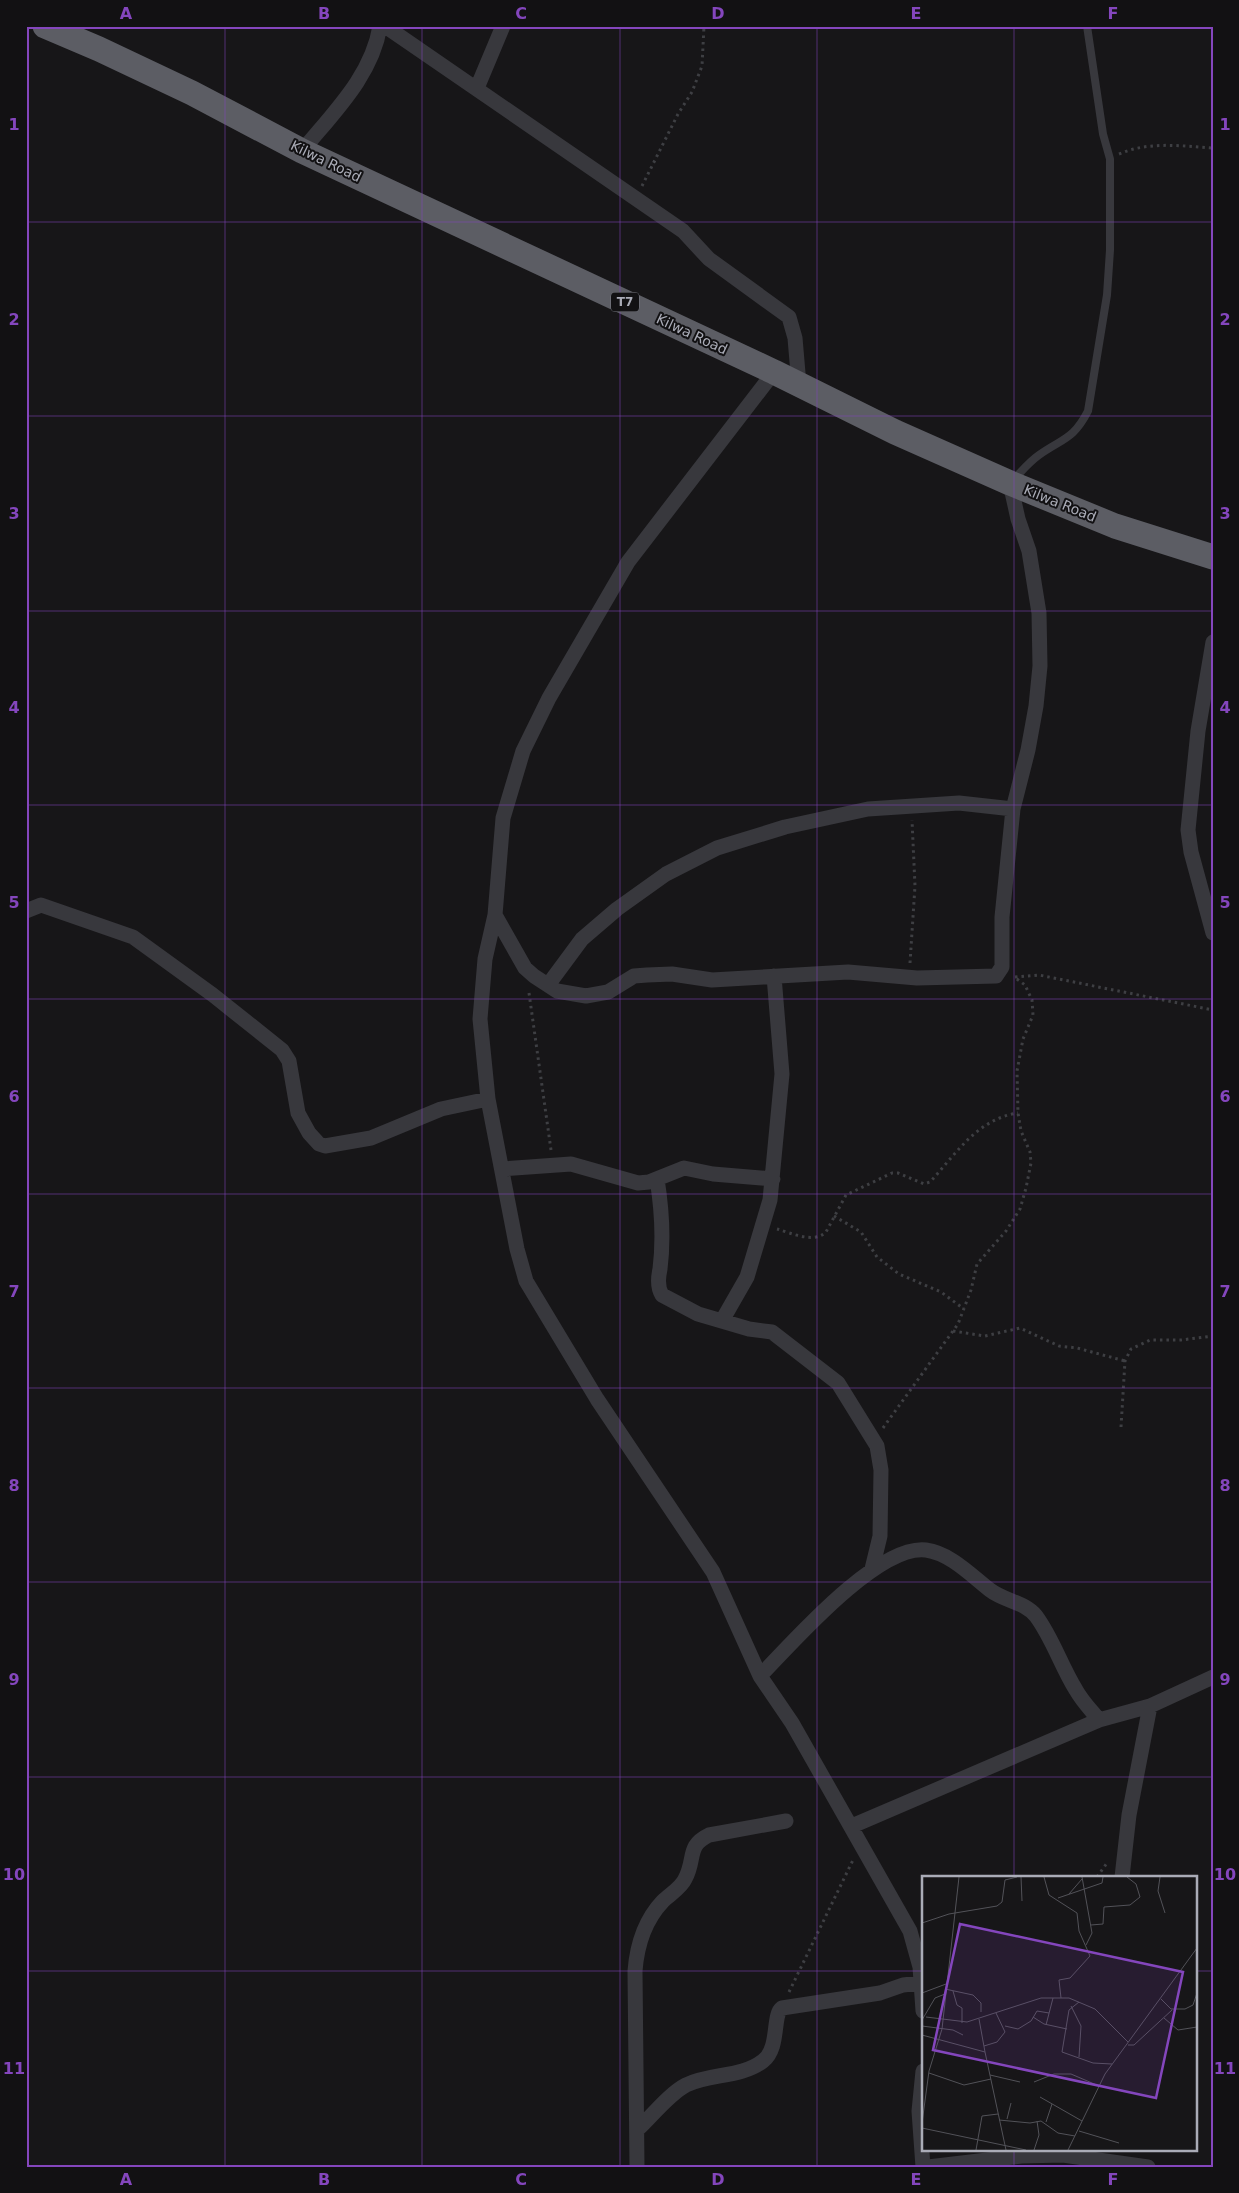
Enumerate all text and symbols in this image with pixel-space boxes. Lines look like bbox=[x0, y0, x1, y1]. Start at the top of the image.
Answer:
text: A bbox=[120, 4, 133, 23]
text: B bbox=[318, 4, 330, 23]
text: C bbox=[515, 4, 527, 23]
text: D bbox=[711, 4, 725, 23]
text: E bbox=[911, 4, 921, 23]
text: F bbox=[1108, 4, 1118, 23]
text: 1 bbox=[8, 115, 20, 134]
text: 1 bbox=[1219, 115, 1231, 134]
street label: Kilwa Road bbox=[288, 137, 364, 185]
road number: T7 bbox=[611, 292, 639, 312]
text: 2 bbox=[8, 310, 20, 329]
text: 2 bbox=[1219, 310, 1231, 329]
street label: Kilwa Road bbox=[654, 311, 730, 357]
street label: Kilwa Road bbox=[1022, 481, 1098, 525]
text: 3 bbox=[8, 504, 20, 523]
text: 3 bbox=[1219, 504, 1231, 523]
text: 4 bbox=[8, 698, 20, 717]
text: 4 bbox=[1219, 698, 1231, 717]
text: 5 bbox=[8, 893, 20, 912]
text: 5 bbox=[1219, 893, 1231, 912]
text: 6 bbox=[8, 1087, 20, 1106]
text: 6 bbox=[1219, 1087, 1231, 1106]
text: 7 bbox=[8, 1282, 20, 1301]
text: 7 bbox=[1219, 1282, 1231, 1301]
text: 8 bbox=[8, 1476, 20, 1495]
text: 8 bbox=[1219, 1476, 1231, 1495]
text: 9 bbox=[8, 1670, 20, 1689]
text: 9 bbox=[1219, 1670, 1231, 1689]
text: 10 bbox=[3, 1865, 25, 1884]
text: 10 bbox=[1214, 1865, 1236, 1884]
inset map bbox=[922, 1876, 1196, 2150]
text: 11 bbox=[3, 2059, 25, 2078]
text: 11 bbox=[1214, 2059, 1236, 2078]
text: A bbox=[120, 2170, 133, 2189]
text: B bbox=[318, 2170, 330, 2189]
text: C bbox=[515, 2170, 527, 2189]
text: D bbox=[711, 2170, 725, 2189]
text: E bbox=[911, 2170, 921, 2189]
text: F bbox=[1108, 2170, 1118, 2189]

